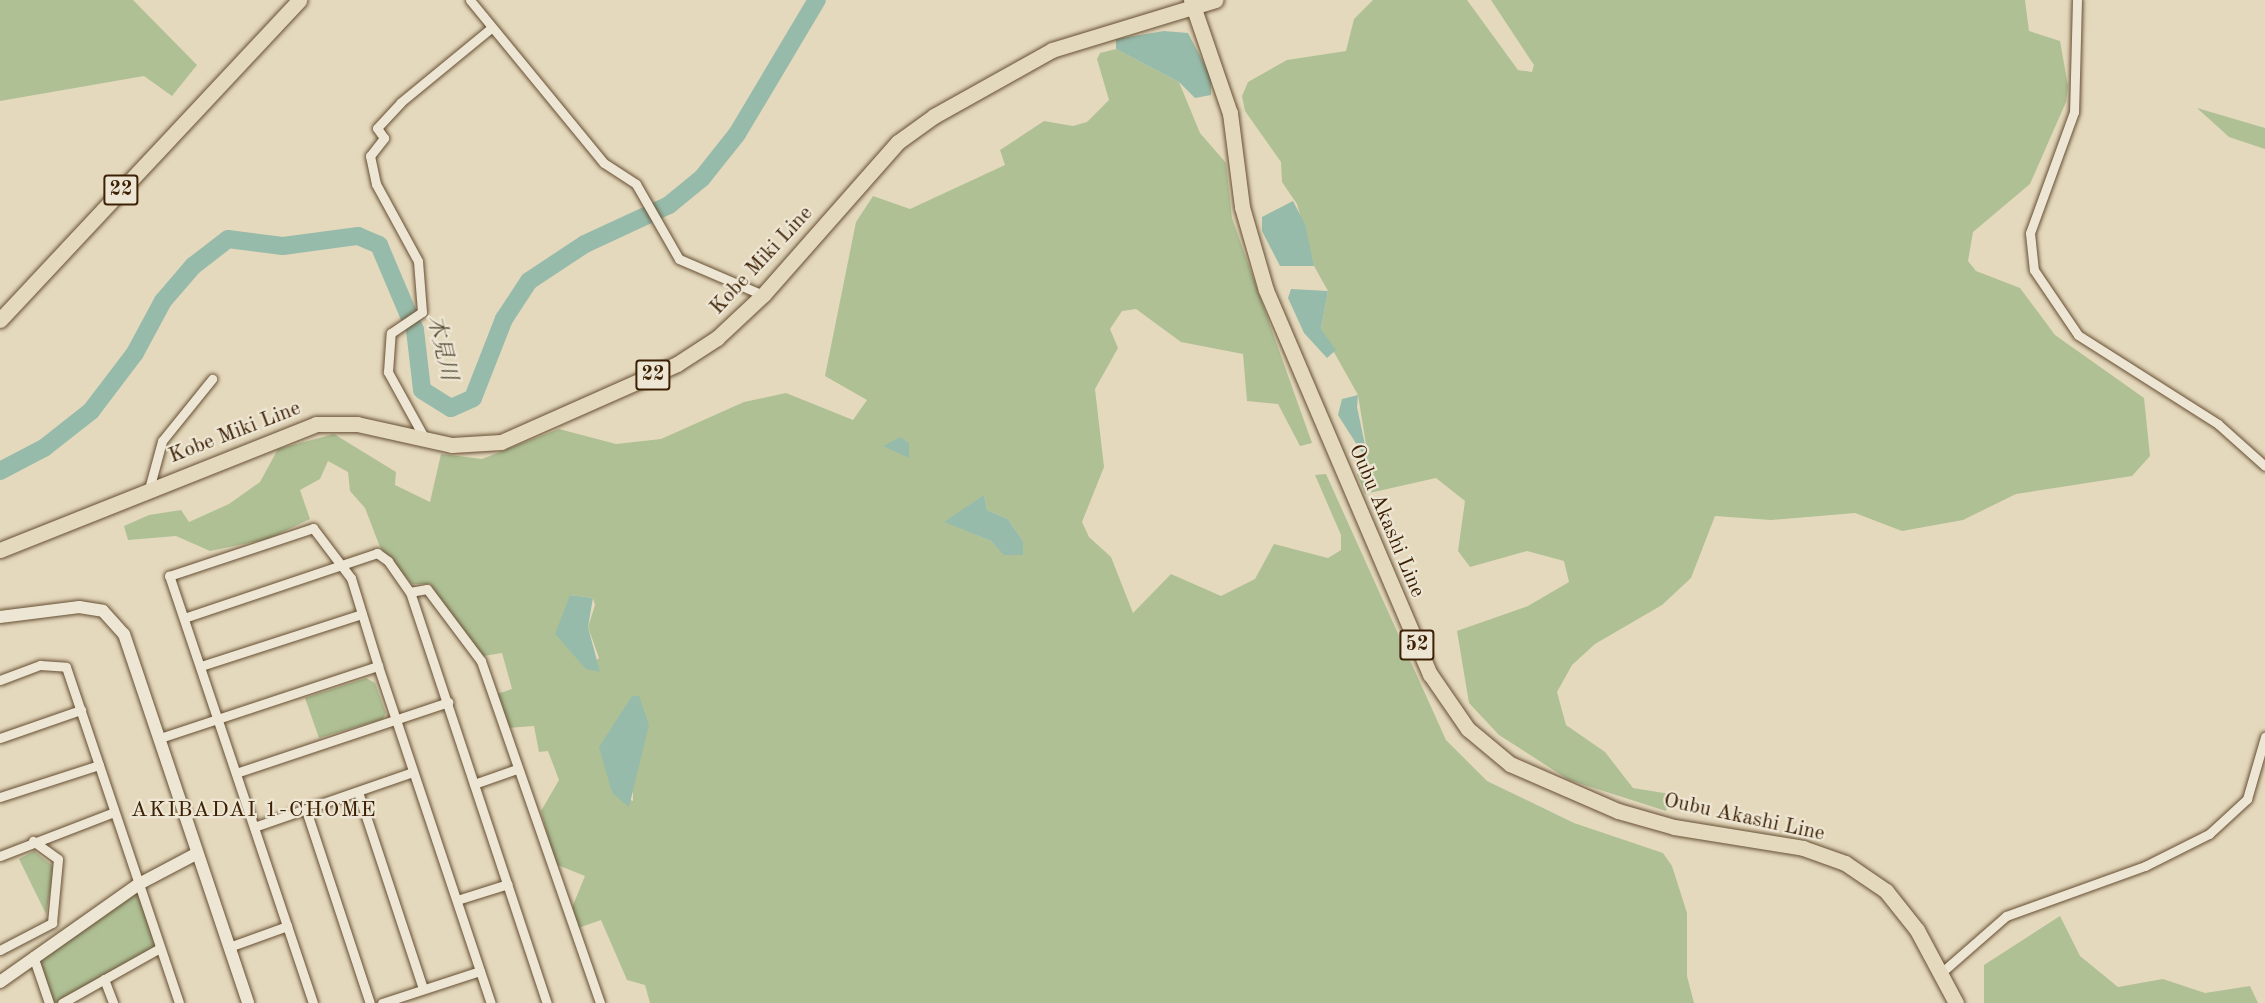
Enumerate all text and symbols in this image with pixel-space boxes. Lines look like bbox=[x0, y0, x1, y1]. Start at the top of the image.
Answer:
road number: 22 bbox=[103, 173, 139, 207]
street label: Kobe Miki Line bbox=[705, 202, 819, 320]
water label: 木見川 bbox=[421, 313, 461, 383]
road number: 22 bbox=[635, 358, 671, 392]
street label: Kobe Miki Line bbox=[166, 396, 304, 470]
street label: Oubu Akashi Line bbox=[1342, 441, 1430, 601]
road number: 52 bbox=[1399, 628, 1435, 662]
street label: Oubu Akashi Line bbox=[1661, 789, 1827, 847]
district label: AKIBADAI 1-CHOME bbox=[131, 798, 377, 824]

